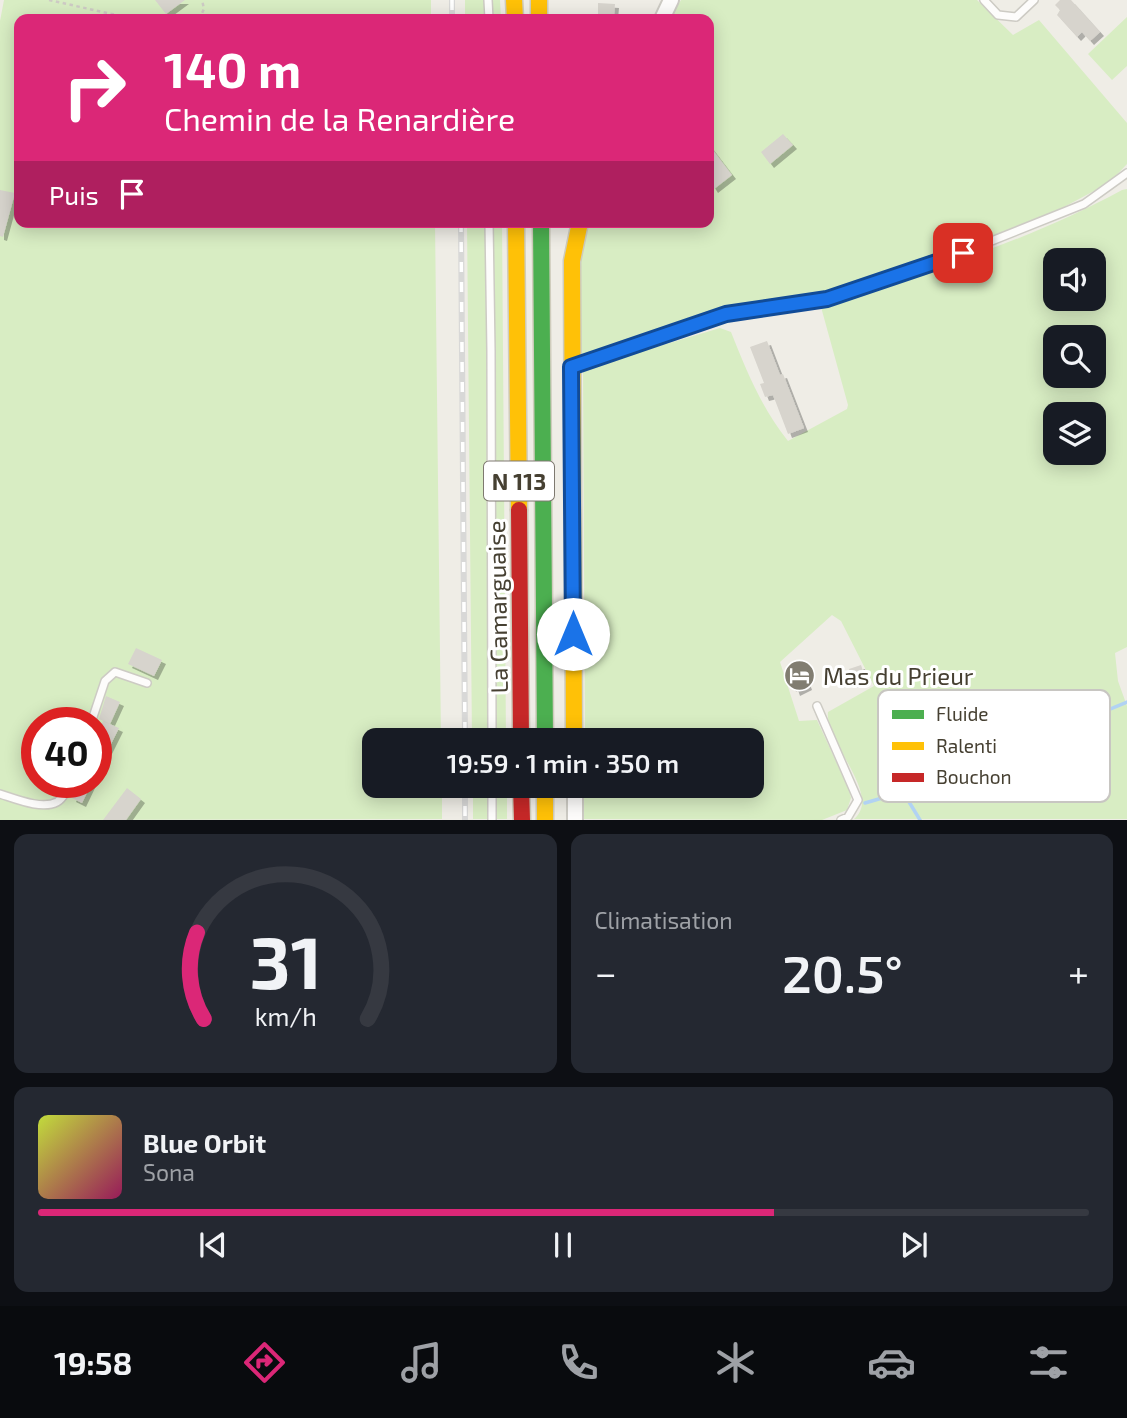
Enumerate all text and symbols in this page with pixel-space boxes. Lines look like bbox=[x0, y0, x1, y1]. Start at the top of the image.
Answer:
text: 140 m bbox=[164, 39, 301, 98]
icon: right bbox=[49, 42, 140, 133]
text: Chemin de la Renardière bbox=[164, 99, 515, 137]
icon: arrive bbox=[113, 175, 151, 213]
text: Puis bbox=[49, 179, 99, 210]
pin bbox=[933, 223, 993, 283]
icon: arrive bbox=[944, 234, 982, 272]
map controls bbox=[1043, 248, 1106, 465]
button: sound bbox=[1043, 248, 1106, 311]
button: search bbox=[1043, 325, 1106, 388]
button: layers bbox=[1043, 402, 1106, 465]
road number: N 113 bbox=[484, 461, 554, 500]
street label: La Camarguaise bbox=[481, 520, 513, 694]
position arrow bbox=[536, 597, 610, 671]
hotel icon: Mas du Prieur bbox=[783, 658, 817, 692]
place label: Mas du Prieur bbox=[823, 661, 974, 690]
legend bbox=[878, 690, 1110, 802]
text: Fluide bbox=[936, 702, 989, 725]
speed limit sign: 40 bbox=[21, 707, 112, 798]
text: Ralenti bbox=[936, 734, 997, 757]
text: 19:59 · 1 min · 350 m bbox=[447, 747, 679, 778]
text: Bouchon bbox=[936, 765, 1012, 788]
text: Climatisation bbox=[595, 906, 733, 934]
text: 31 bbox=[249, 917, 322, 1005]
text: 20.5° bbox=[782, 941, 903, 1003]
text: − bbox=[595, 949, 617, 995]
text: + bbox=[1068, 949, 1089, 995]
text: km/h bbox=[254, 1001, 316, 1031]
text: Blue Orbit bbox=[143, 1127, 266, 1158]
text: Sona bbox=[143, 1158, 195, 1186]
icon: previous bbox=[194, 1226, 232, 1264]
icon: pause bbox=[544, 1226, 582, 1264]
icon: next bbox=[895, 1226, 933, 1264]
icon: directions bbox=[240, 1338, 289, 1387]
icon: music bbox=[397, 1338, 446, 1387]
icon: phone bbox=[554, 1338, 603, 1387]
icon: climate bbox=[711, 1338, 760, 1387]
icon: car bbox=[867, 1338, 916, 1387]
icon: filters bbox=[1024, 1338, 1073, 1387]
text: 19:58 bbox=[54, 1343, 132, 1381]

